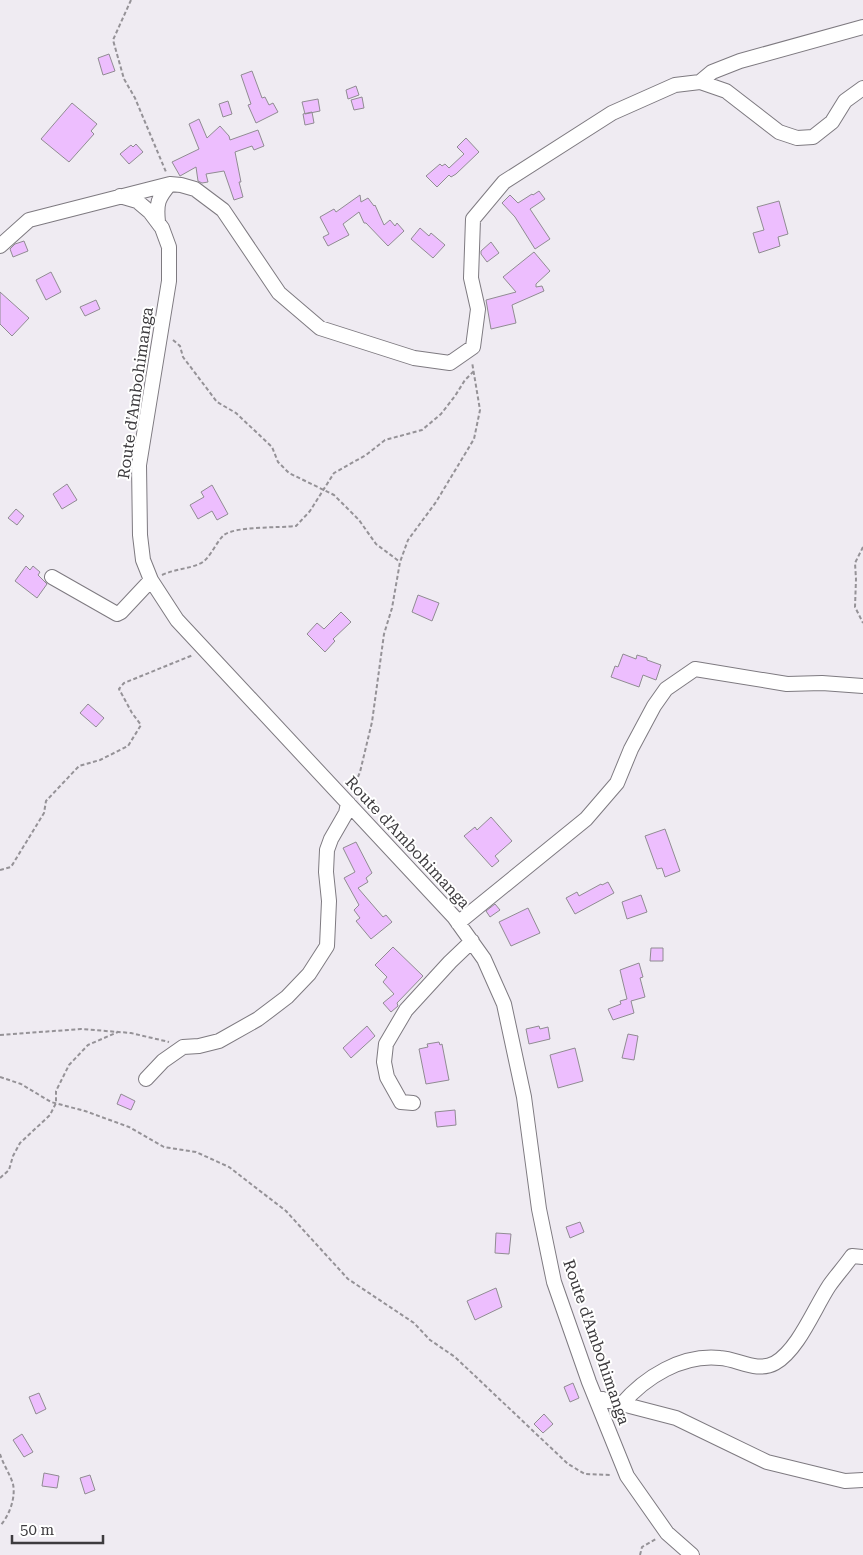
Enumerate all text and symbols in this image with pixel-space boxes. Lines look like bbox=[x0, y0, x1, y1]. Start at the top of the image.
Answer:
street label: Route d'Ambohimanga bbox=[114, 305, 157, 480]
street label: Route d'Ambohimanga bbox=[341, 772, 474, 913]
street label: Route d'Ambohimanga bbox=[559, 1257, 634, 1428]
scale bar bbox=[12, 1512, 104, 1544]
text: 50 m bbox=[20, 1521, 55, 1539]

